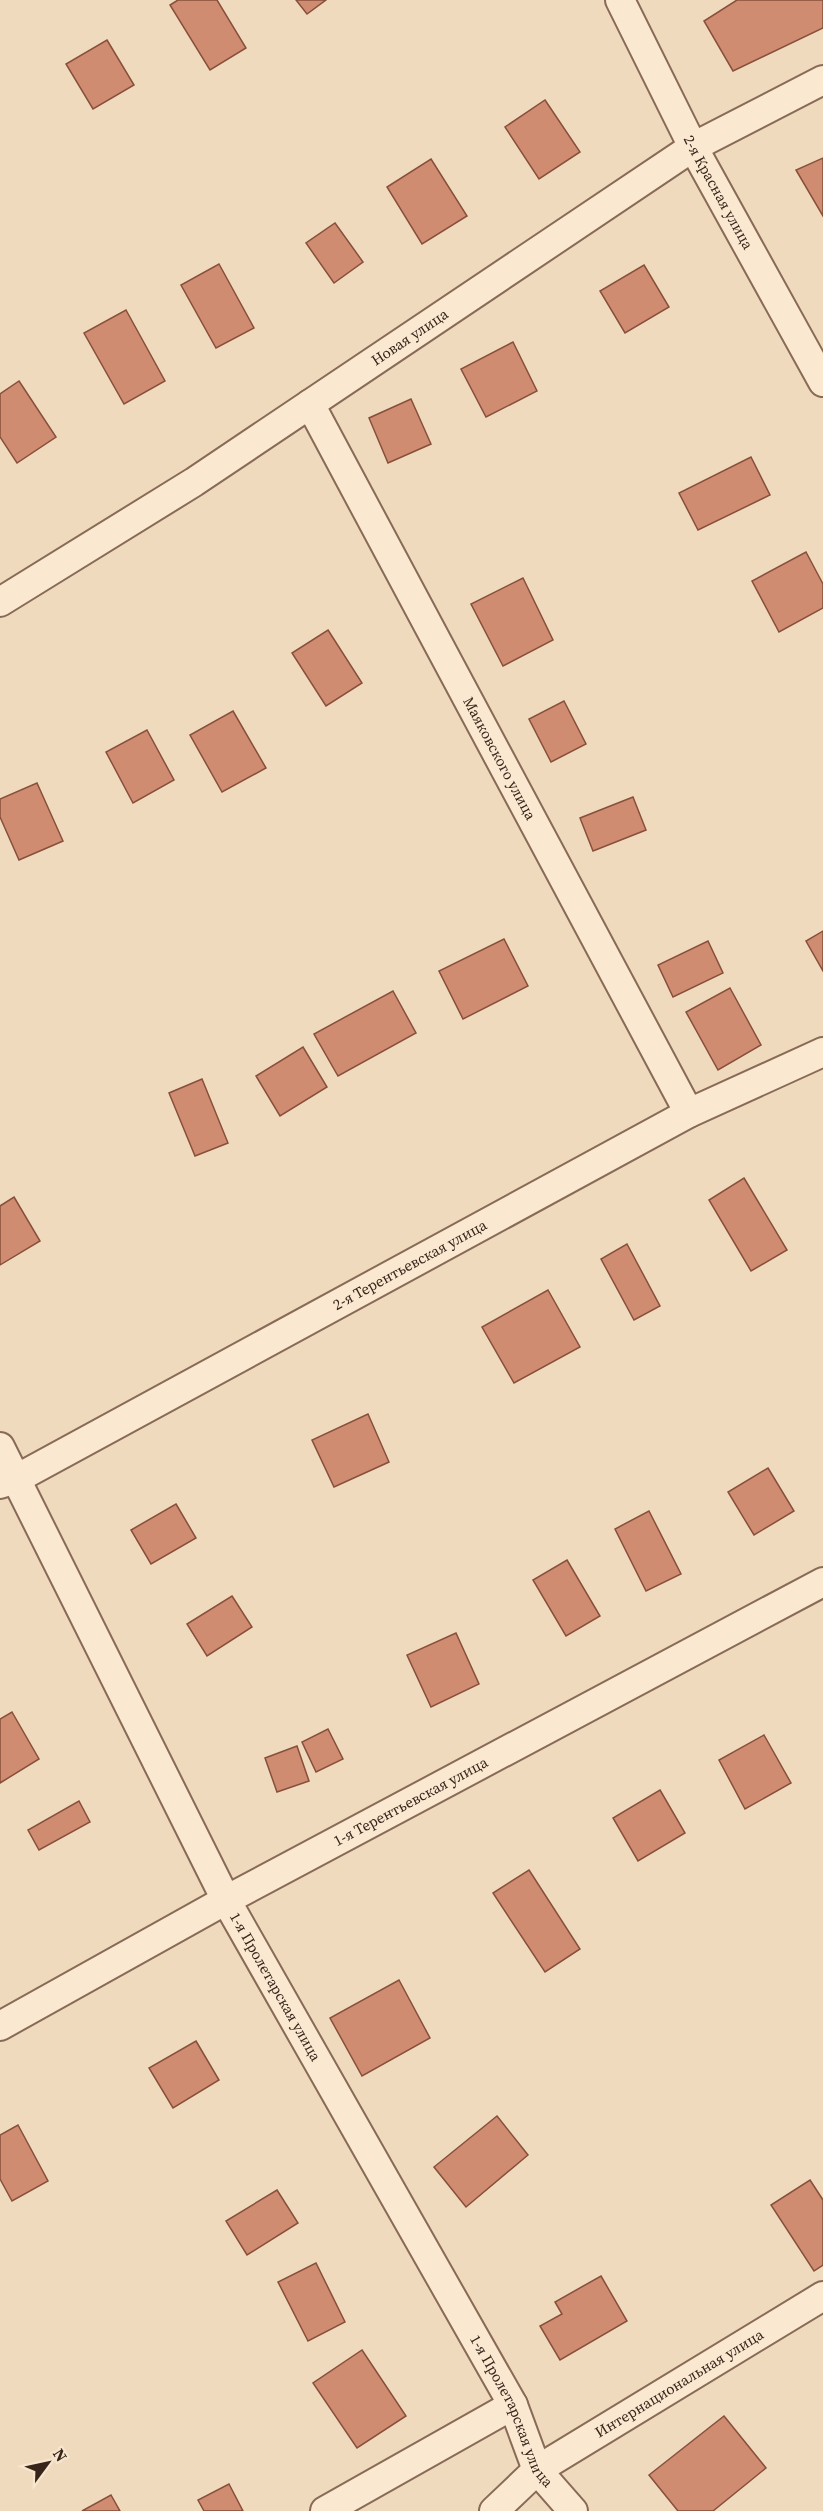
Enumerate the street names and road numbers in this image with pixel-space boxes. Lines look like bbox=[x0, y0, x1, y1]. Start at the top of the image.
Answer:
street label: 2-я Красная улица bbox=[679, 131, 759, 253]
street label: Новая улица bbox=[367, 303, 453, 370]
street label: Маяковского улица bbox=[458, 693, 542, 824]
street label: 2-я Терентьевская улица bbox=[329, 1214, 491, 1315]
street label: 1-я Терентьевская улица bbox=[329, 1751, 492, 1851]
street label: 1-я Пролетарская улица bbox=[225, 1908, 327, 2065]
street label: Интернациональная улица bbox=[591, 2323, 768, 2442]
street label: 1-я Пролетарская улица bbox=[465, 2331, 559, 2492]

